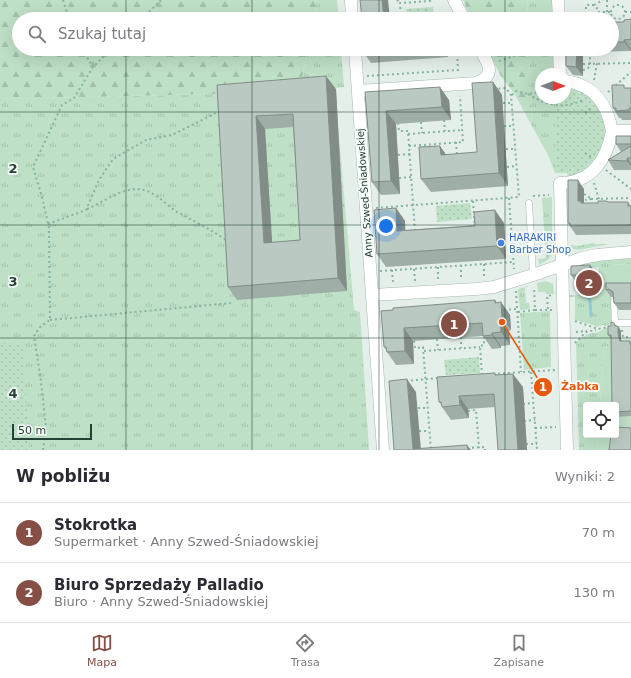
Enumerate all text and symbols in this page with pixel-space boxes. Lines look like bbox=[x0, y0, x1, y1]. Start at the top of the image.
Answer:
search box bbox=[12, 12, 619, 56]
icon: search bbox=[26, 23, 48, 45]
text: Szukaj tutaj bbox=[58, 25, 146, 43]
north arrow bbox=[535, 68, 571, 104]
street label: Anny Szwed-Śniadowskiej bbox=[353, 128, 375, 258]
text: 2 bbox=[8, 161, 18, 176]
your location bbox=[376, 216, 396, 236]
place label: HARAKIRI Barber Shop bbox=[509, 232, 571, 255]
marker: HARAKIRI Barber Shop bbox=[496, 238, 506, 248]
pin: 2 bbox=[576, 268, 602, 298]
text: 3 bbox=[8, 274, 18, 289]
pin: 1 bbox=[441, 309, 467, 339]
callout: Żabka bbox=[533, 375, 607, 398]
text: Żabka bbox=[561, 379, 599, 393]
text: 1 bbox=[539, 380, 547, 394]
text: 4 bbox=[8, 386, 18, 401]
map controls bbox=[583, 402, 619, 438]
button: locate bbox=[583, 402, 619, 438]
scale bar bbox=[12, 422, 92, 441]
text: 50 m bbox=[18, 424, 46, 437]
text: W pobliżu bbox=[16, 466, 110, 486]
text: Wyniki: 2 bbox=[555, 469, 615, 484]
text: Stokrotka bbox=[54, 516, 137, 534]
text: 1 bbox=[24, 525, 34, 540]
text: 70 m bbox=[582, 525, 615, 540]
text: Supermarket · Anny Szwed-Śniadowskiej bbox=[54, 534, 319, 549]
text: Biuro Sprzedaży Palladio bbox=[54, 576, 264, 594]
text: 2 bbox=[24, 585, 34, 600]
text: 130 m bbox=[573, 585, 615, 600]
text: Biuro · Anny Szwed-Śniadowskiej bbox=[54, 594, 268, 609]
tab: Mapa bbox=[87, 632, 117, 669]
tab: Trasa bbox=[291, 632, 320, 669]
tab: Zapisane bbox=[494, 632, 544, 669]

